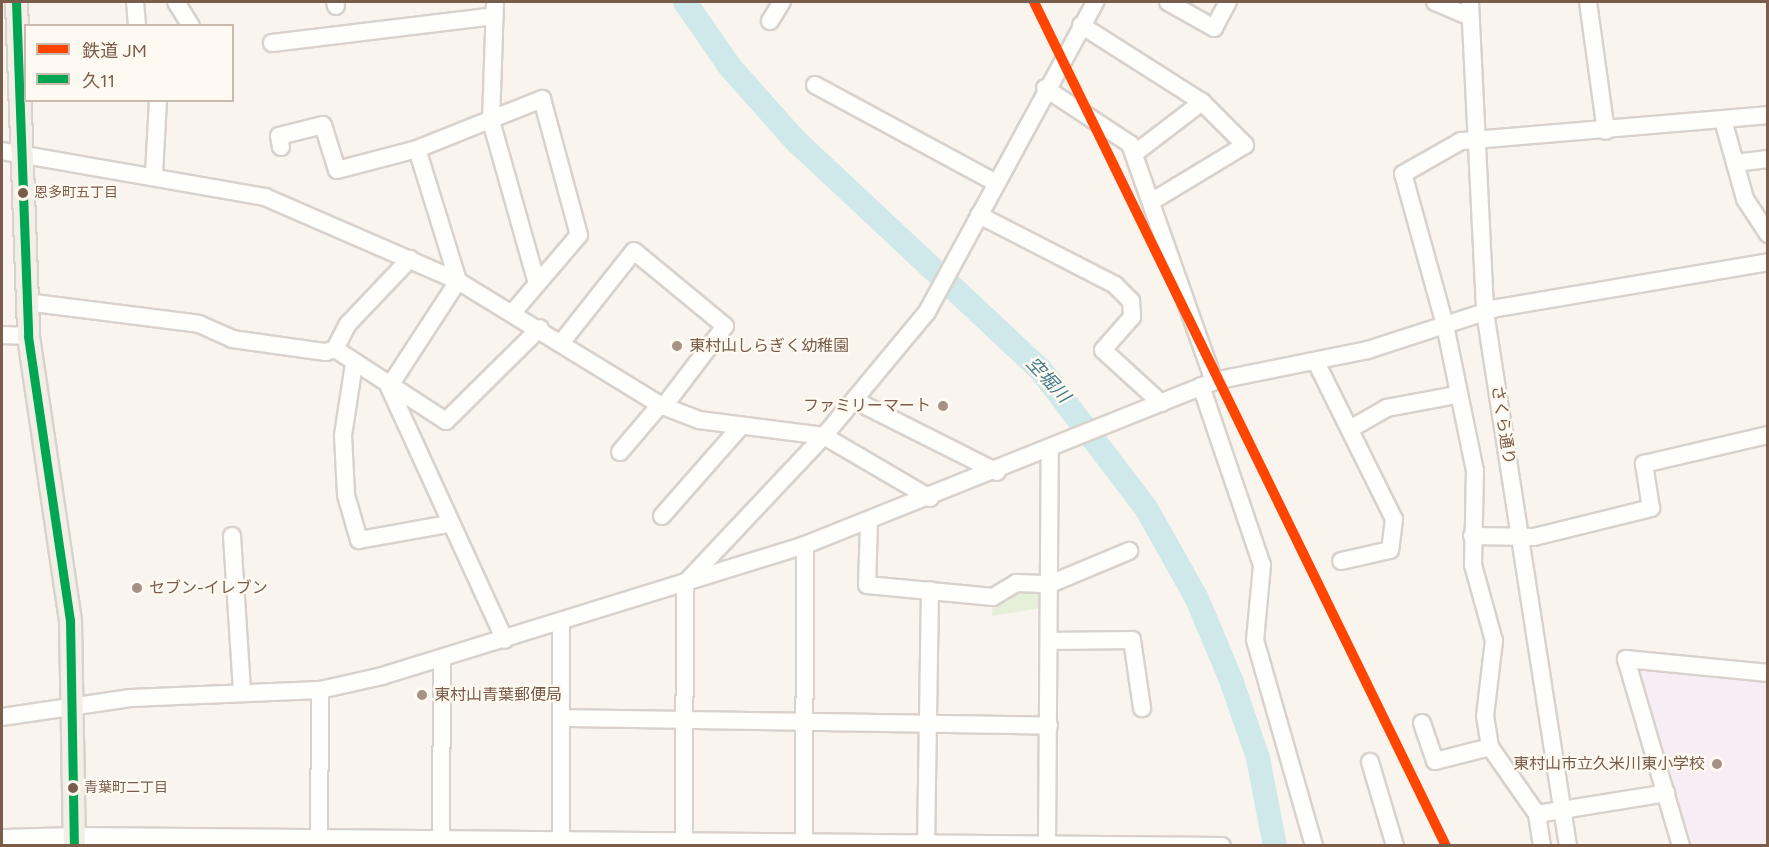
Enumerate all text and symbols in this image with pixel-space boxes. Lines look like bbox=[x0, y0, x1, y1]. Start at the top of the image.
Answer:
legend bbox=[24, 24, 234, 102]
text: 鉄道 JM bbox=[82, 40, 147, 62]
text: 久11 bbox=[82, 70, 115, 92]
place label: 恩多町五丁目 bbox=[34, 185, 118, 201]
marker: 恩多町五丁目 bbox=[17, 187, 29, 199]
place label: 東村山しらぎく幼稚園 bbox=[689, 336, 849, 356]
marker: 東村山しらぎく幼稚園 bbox=[670, 339, 684, 353]
water label: 空堀川 bbox=[1022, 353, 1074, 407]
street label: さくら通り bbox=[1487, 384, 1519, 466]
place label: ファミリーマート bbox=[803, 396, 931, 416]
marker: ファミリーマート bbox=[936, 399, 950, 413]
place label: セブン-イレブン bbox=[149, 578, 268, 598]
marker: セブン-イレブン bbox=[130, 581, 144, 595]
place label: 東村山青葉郵便局 bbox=[434, 685, 562, 705]
marker: 東村山青葉郵便局 bbox=[415, 688, 429, 702]
place label: 東村山市立久米川東小学校 bbox=[1513, 754, 1705, 774]
marker: 東村山市立久米川東小学校 bbox=[1710, 757, 1724, 771]
place label: 青葉町二丁目 bbox=[84, 780, 168, 796]
marker: 青葉町二丁目 bbox=[67, 782, 79, 794]

